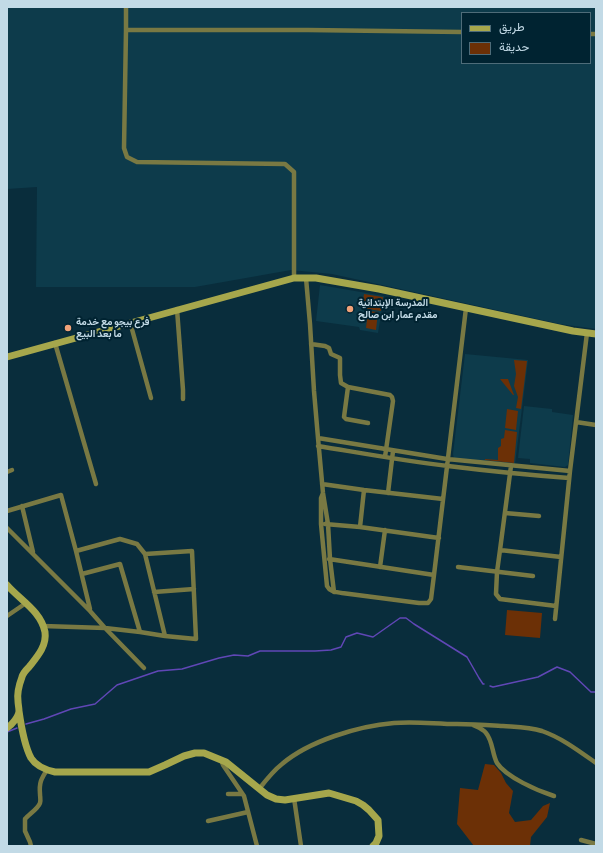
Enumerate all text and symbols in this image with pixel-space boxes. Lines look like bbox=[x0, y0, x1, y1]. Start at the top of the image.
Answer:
legend bbox=[461, 12, 591, 64]
text: طريق bbox=[499, 20, 524, 34]
text: حديقة bbox=[499, 40, 529, 54]
place label: المدرسة الإبتدائية مقدم عمار ابن صالح bbox=[358, 297, 437, 320]
marker: المدرسة الإبتدائية مقدم عمار ابن صالح bbox=[345, 304, 355, 314]
place label: فرع بيجو مع خدمة ما بعد البيع bbox=[76, 316, 149, 340]
marker: فرع بيجو مع خدمة ما بعد البيع bbox=[63, 323, 73, 333]

